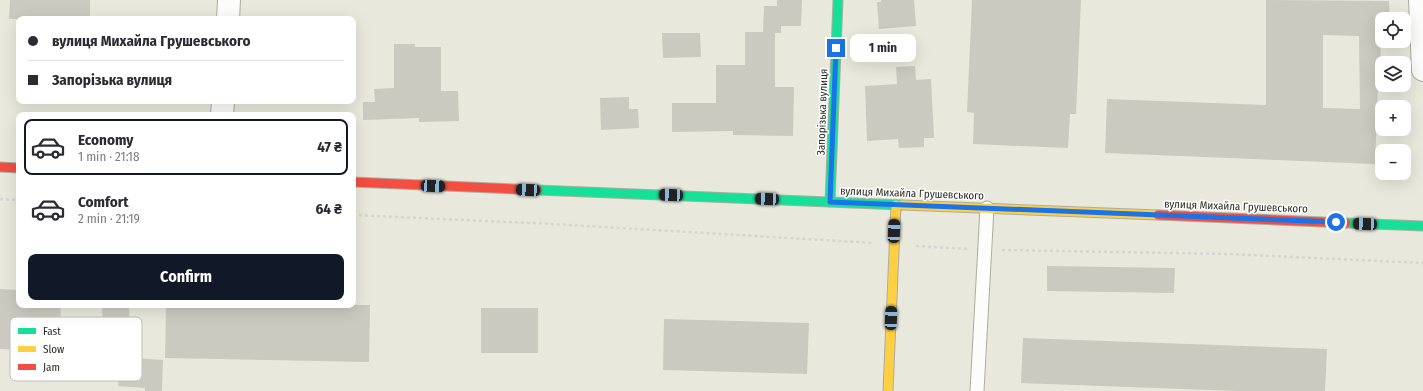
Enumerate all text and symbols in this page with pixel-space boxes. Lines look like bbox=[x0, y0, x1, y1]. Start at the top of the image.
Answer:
map controls bbox=[1375, 12, 1411, 180]
button: locate bbox=[1375, 12, 1411, 48]
text: вулиця Михайла Грушевського bbox=[52, 32, 250, 50]
callout: 1 min bbox=[850, 34, 916, 62]
route end bbox=[827, 39, 845, 57]
text: 1 min bbox=[869, 40, 897, 55]
button: layers bbox=[1375, 56, 1411, 92]
street label: Запорізька вулиця bbox=[814, 68, 831, 156]
text: Запорізька вулиця bbox=[52, 71, 172, 89]
button: + bbox=[1375, 100, 1411, 136]
icon: car bbox=[30, 129, 66, 165]
text: Economy bbox=[78, 131, 133, 149]
text: 47 ₴ bbox=[317, 138, 342, 156]
button: − bbox=[1375, 144, 1411, 180]
text: 1 min · 21:18 bbox=[78, 149, 139, 164]
car bbox=[421, 179, 445, 193]
car bbox=[516, 183, 540, 197]
street label: вулиця Михайла Грушевського bbox=[840, 184, 984, 203]
car bbox=[659, 189, 683, 201]
icon: car bbox=[30, 191, 66, 227]
text: Comfort bbox=[78, 193, 129, 211]
car bbox=[755, 193, 779, 205]
street label: вулиця Михайла Грушевського bbox=[1164, 197, 1308, 216]
text: 64 ₴ bbox=[315, 200, 342, 218]
text: 2 min · 21:19 bbox=[78, 211, 140, 226]
route start bbox=[1327, 213, 1345, 231]
car bbox=[1353, 218, 1377, 230]
car bbox=[888, 219, 900, 243]
button: Confirm bbox=[28, 254, 344, 300]
car bbox=[885, 306, 897, 330]
legend bbox=[10, 317, 142, 381]
text: Fast bbox=[43, 325, 61, 338]
text: Slow bbox=[43, 343, 64, 356]
text: Jam bbox=[43, 361, 60, 374]

